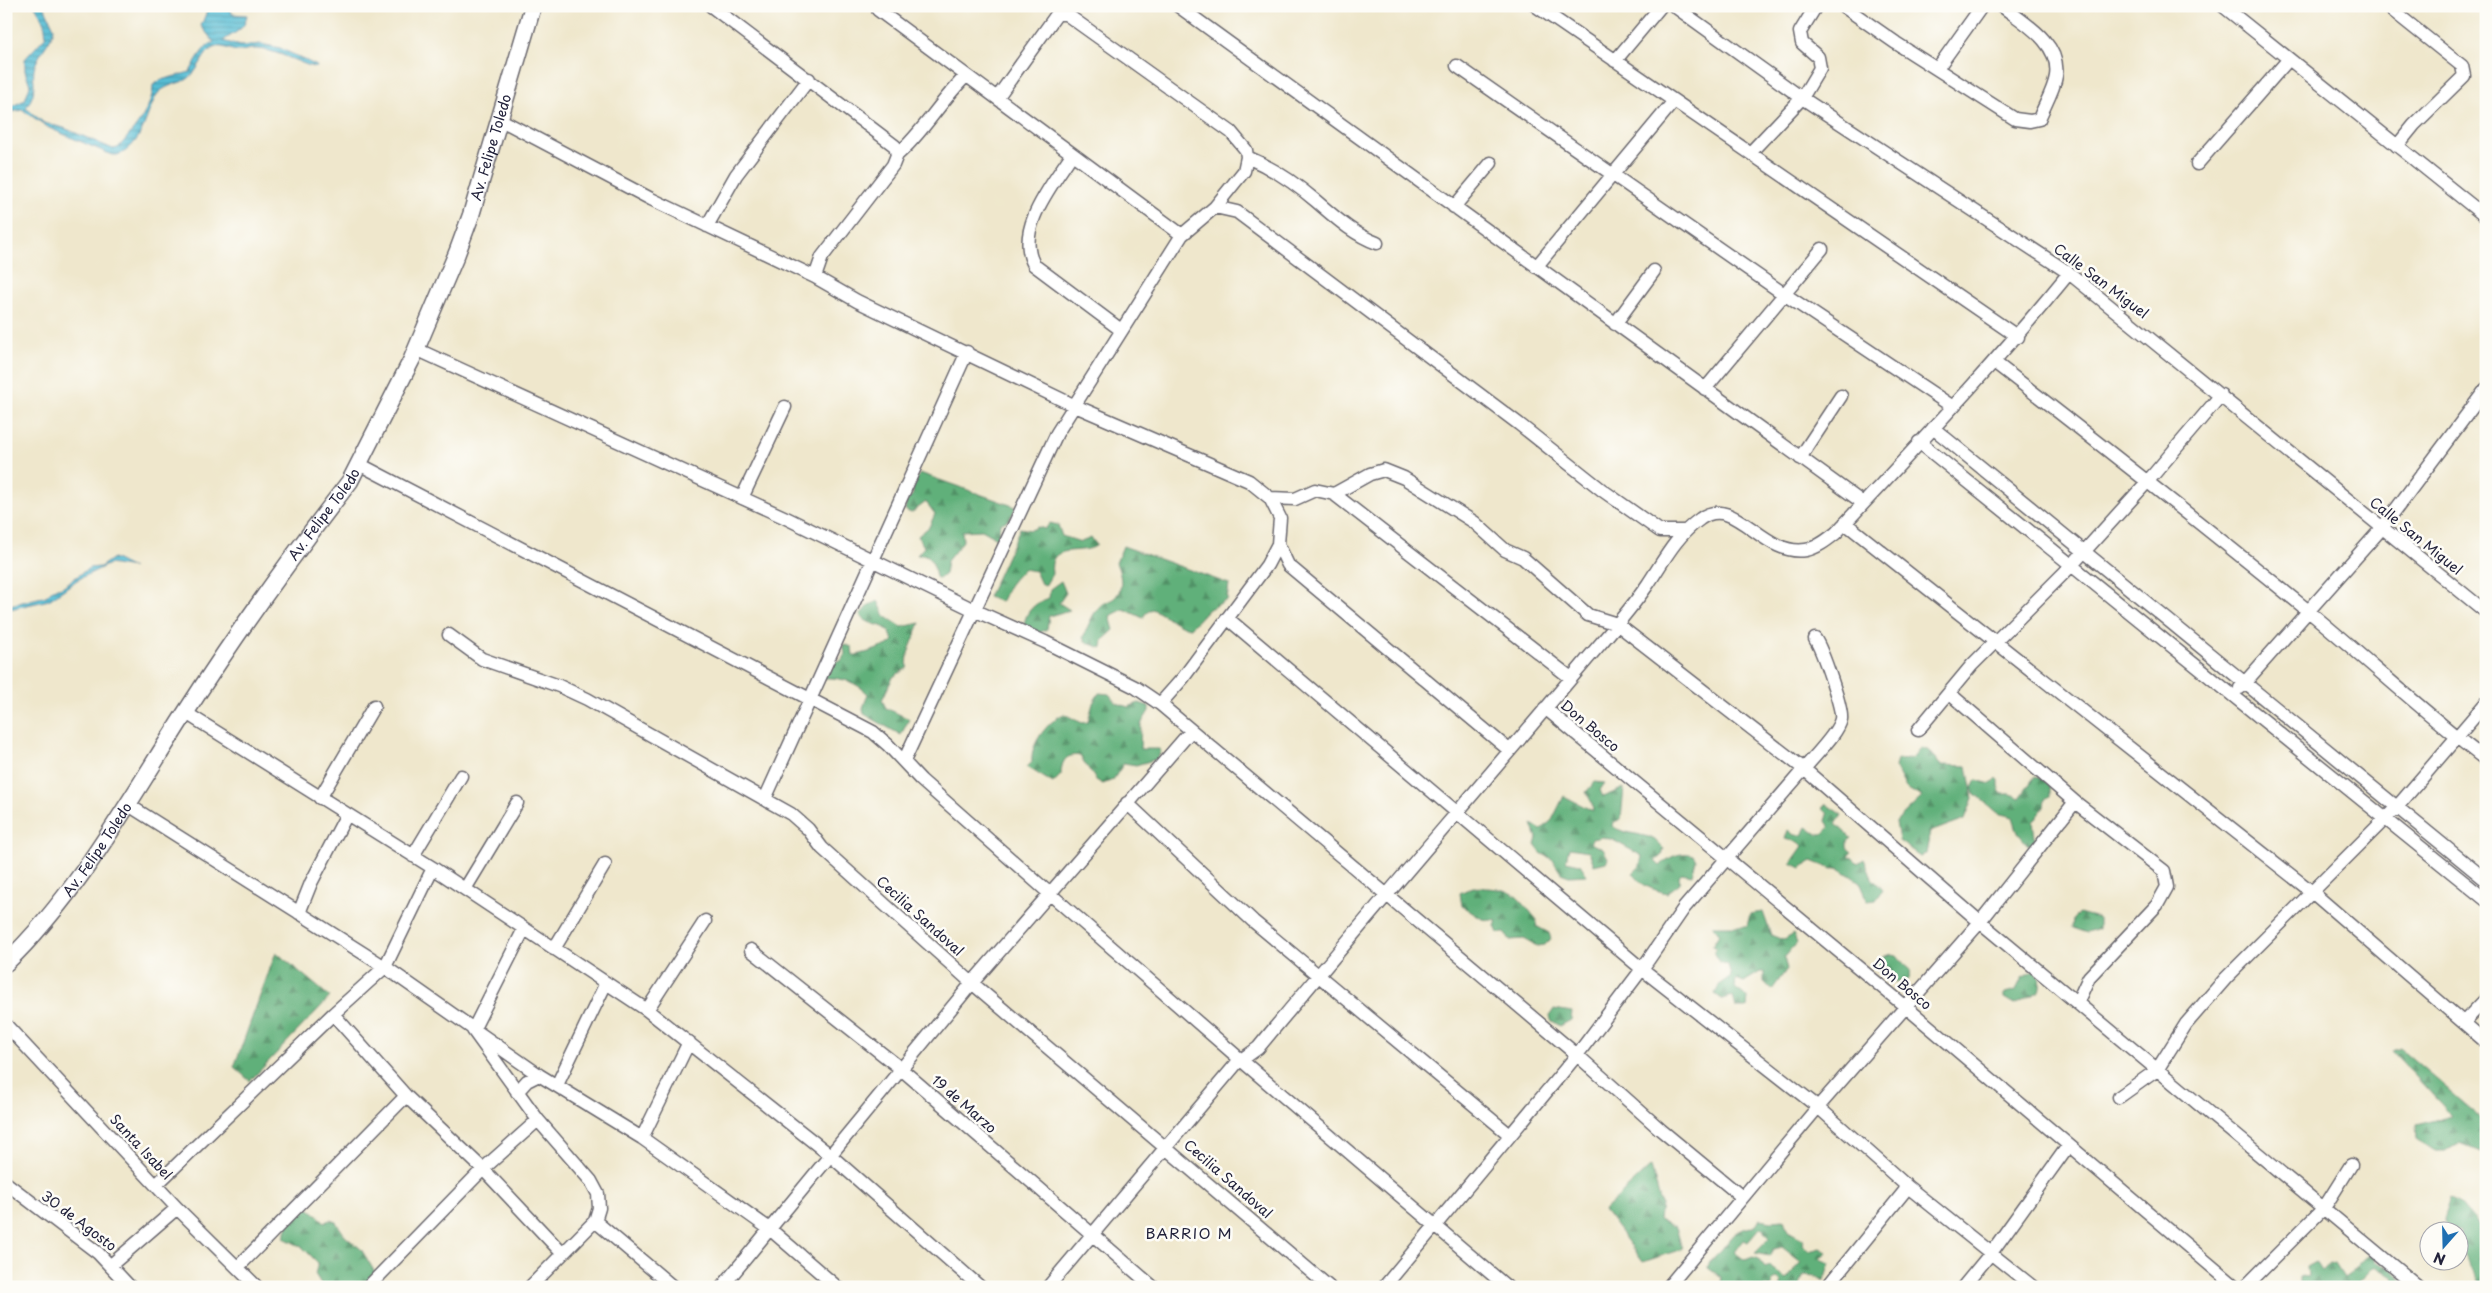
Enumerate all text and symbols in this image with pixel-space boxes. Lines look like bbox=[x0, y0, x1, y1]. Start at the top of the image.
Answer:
street label: Av. Felipe Toledo bbox=[465, 91, 516, 203]
street label: Calle San Miguel bbox=[2049, 238, 2153, 323]
street label: Av. Felipe Toledo bbox=[283, 464, 365, 564]
street label: Calle San Miguel bbox=[2365, 492, 2467, 580]
street label: Don Bosco bbox=[1556, 695, 1625, 757]
street label: Av. Felipe Toledo bbox=[57, 798, 137, 901]
street label: Cecilia Sandoval bbox=[872, 871, 969, 961]
street label: Don Bosco bbox=[1868, 953, 1937, 1015]
street label: 19 de Marzo bbox=[927, 1069, 1002, 1138]
street label: Santa Isabel bbox=[105, 1109, 177, 1184]
street label: Cecilia Sandoval bbox=[1179, 1134, 1277, 1223]
street label: 30 de Agosto bbox=[37, 1185, 121, 1256]
north arrow bbox=[2420, 1220, 2470, 1270]
district label: BARRIO M bbox=[1146, 1221, 1232, 1244]
text: N bbox=[2431, 1247, 2448, 1270]

